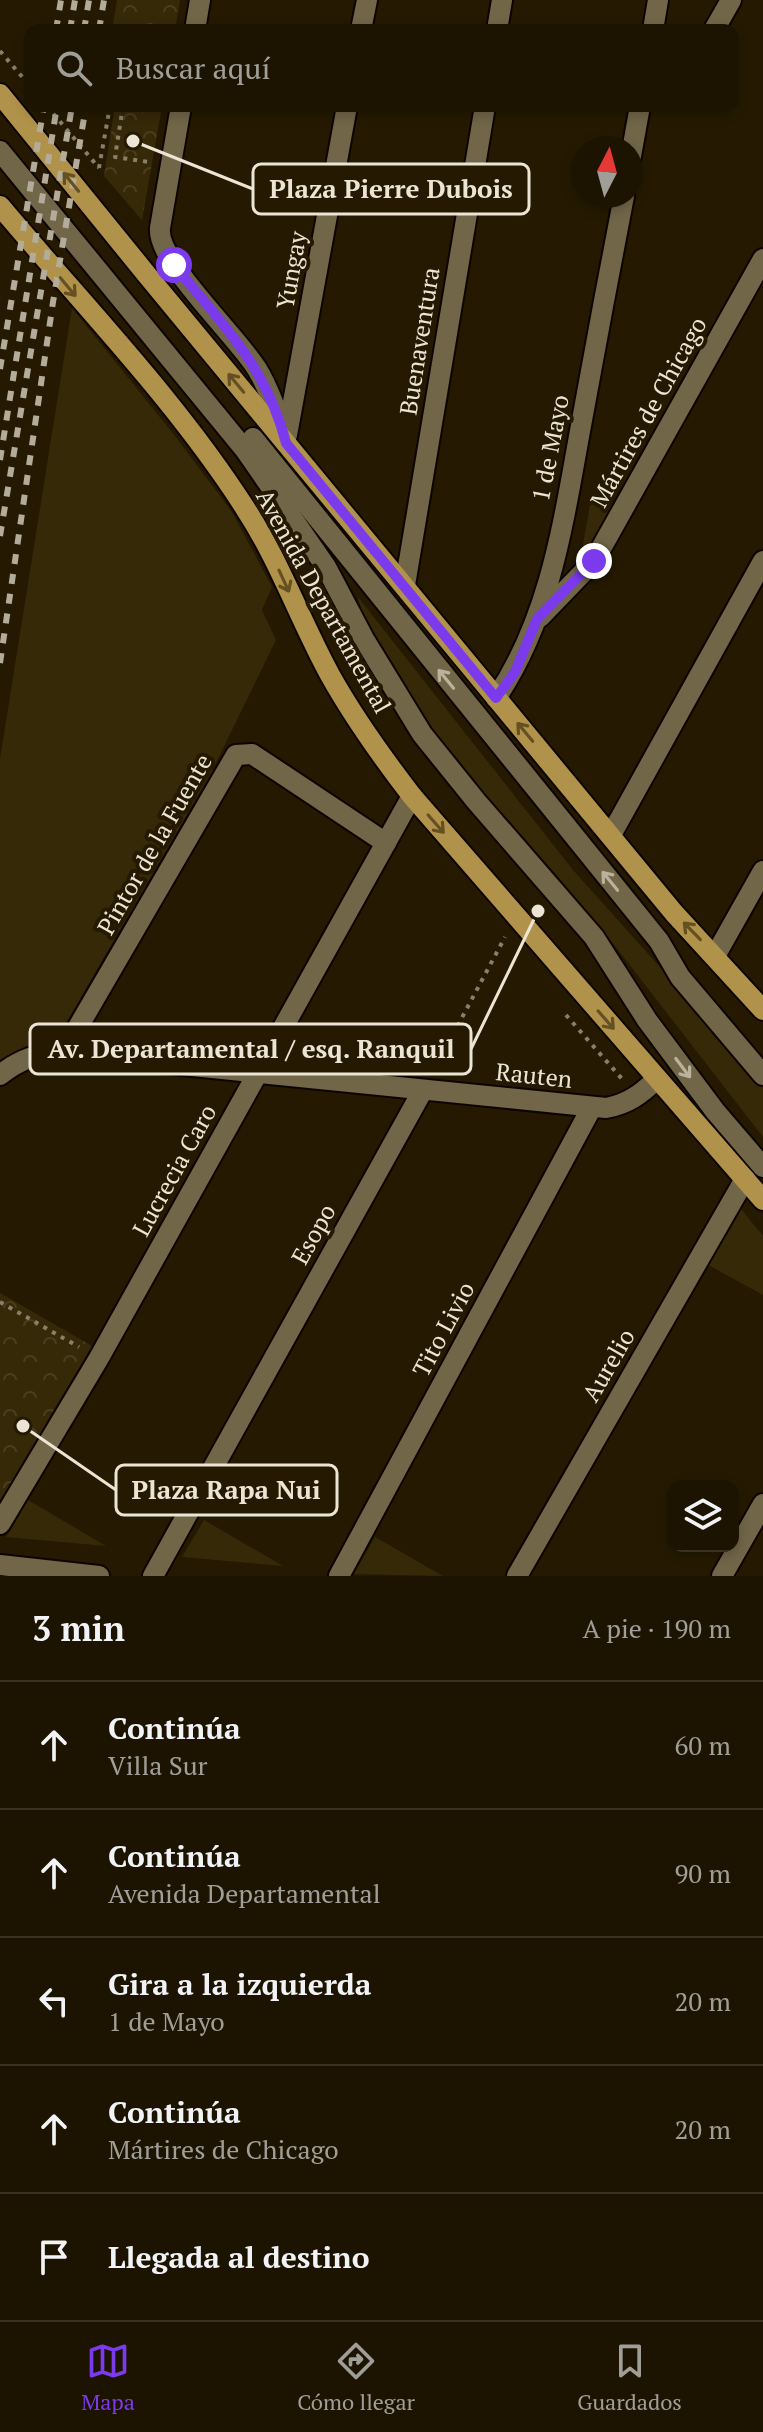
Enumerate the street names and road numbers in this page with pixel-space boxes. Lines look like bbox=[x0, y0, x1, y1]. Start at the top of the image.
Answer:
street label: Yungay bbox=[268, 228, 314, 311]
street label: Buenaventura bbox=[392, 265, 446, 417]
street label: Mártires de Chicago bbox=[582, 311, 714, 513]
street label: 1 de Mayo bbox=[524, 392, 576, 504]
street label: Avenida Departamental bbox=[249, 483, 399, 719]
street label: Pintor de la Fuente bbox=[89, 748, 219, 940]
street label: Rauten bbox=[494, 1055, 574, 1095]
street label: Lucrecia Caro bbox=[125, 1098, 223, 1242]
street label: Esopo bbox=[283, 1198, 343, 1270]
street label: Tito Livio bbox=[405, 1276, 481, 1382]
street label: Aurelio bbox=[574, 1323, 642, 1407]

